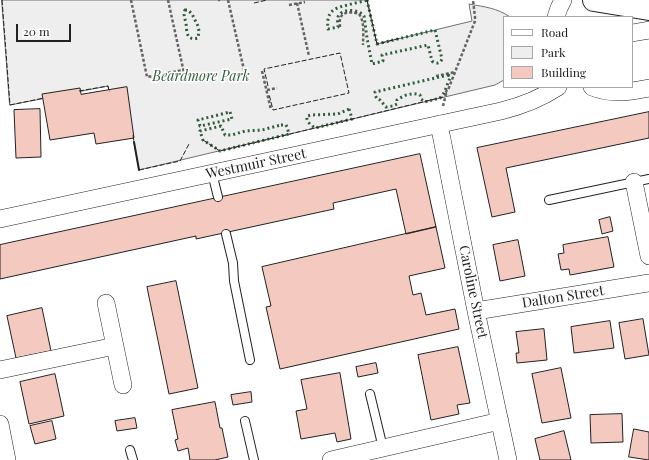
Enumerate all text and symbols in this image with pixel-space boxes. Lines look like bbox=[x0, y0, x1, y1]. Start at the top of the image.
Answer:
scale bar bbox=[18, 16, 73, 42]
legend bbox=[503, 16, 633, 88]
text: 20 m bbox=[23, 23, 50, 39]
text: Road bbox=[541, 24, 568, 40]
text: Park bbox=[541, 44, 566, 60]
text: Building bbox=[541, 64, 586, 80]
park label: Beardmore Park bbox=[152, 69, 250, 85]
street label: Westmuir Street bbox=[204, 145, 308, 183]
street label: Caroline Street bbox=[455, 244, 491, 340]
street label: Dalton Street bbox=[521, 282, 605, 312]

